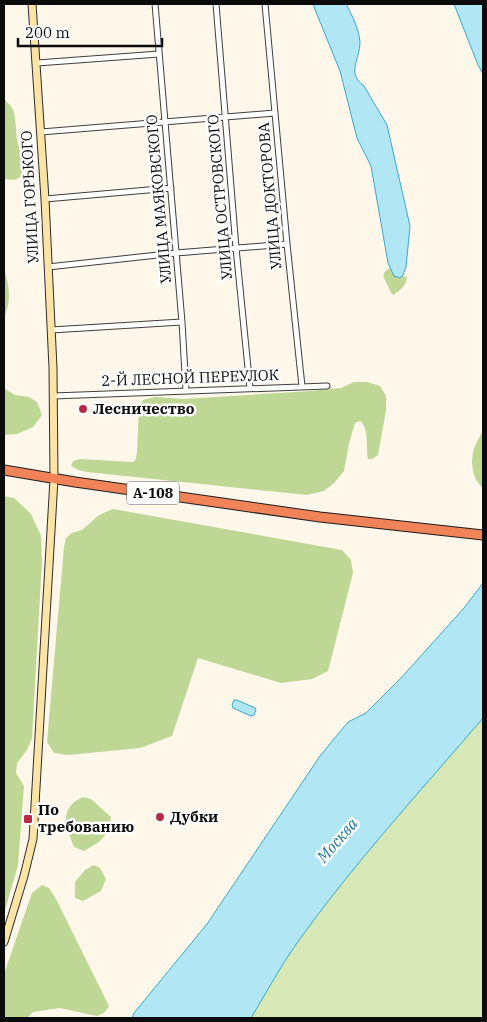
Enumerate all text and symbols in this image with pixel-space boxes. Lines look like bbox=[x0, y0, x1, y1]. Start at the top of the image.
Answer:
scale bar bbox=[18, 15, 161, 47]
text: 200 m bbox=[25, 23, 70, 42]
street label: УЛИЦА МАЯКОВСКОГО bbox=[142, 114, 175, 284]
street label: УЛИЦА ОСТРОВСКОГО bbox=[203, 114, 236, 281]
street label: УЛИЦА ДОКТОРОВА bbox=[254, 121, 285, 270]
street label: УЛИЦА ГОРЬКОГО bbox=[17, 130, 42, 264]
street label: 2-Й ЛЕСНОЙ ПЕРЕУЛОК bbox=[101, 365, 280, 390]
place label: Лесничество bbox=[93, 399, 195, 418]
marker: Лесничество bbox=[77, 403, 89, 415]
road number: А-108 bbox=[127, 482, 179, 504]
place label: По требованию bbox=[38, 800, 134, 836]
place label: Дубки bbox=[170, 807, 218, 826]
marker: Дубки bbox=[154, 811, 166, 823]
marker: По требованию bbox=[22, 813, 34, 825]
water label: Москва bbox=[312, 813, 362, 867]

